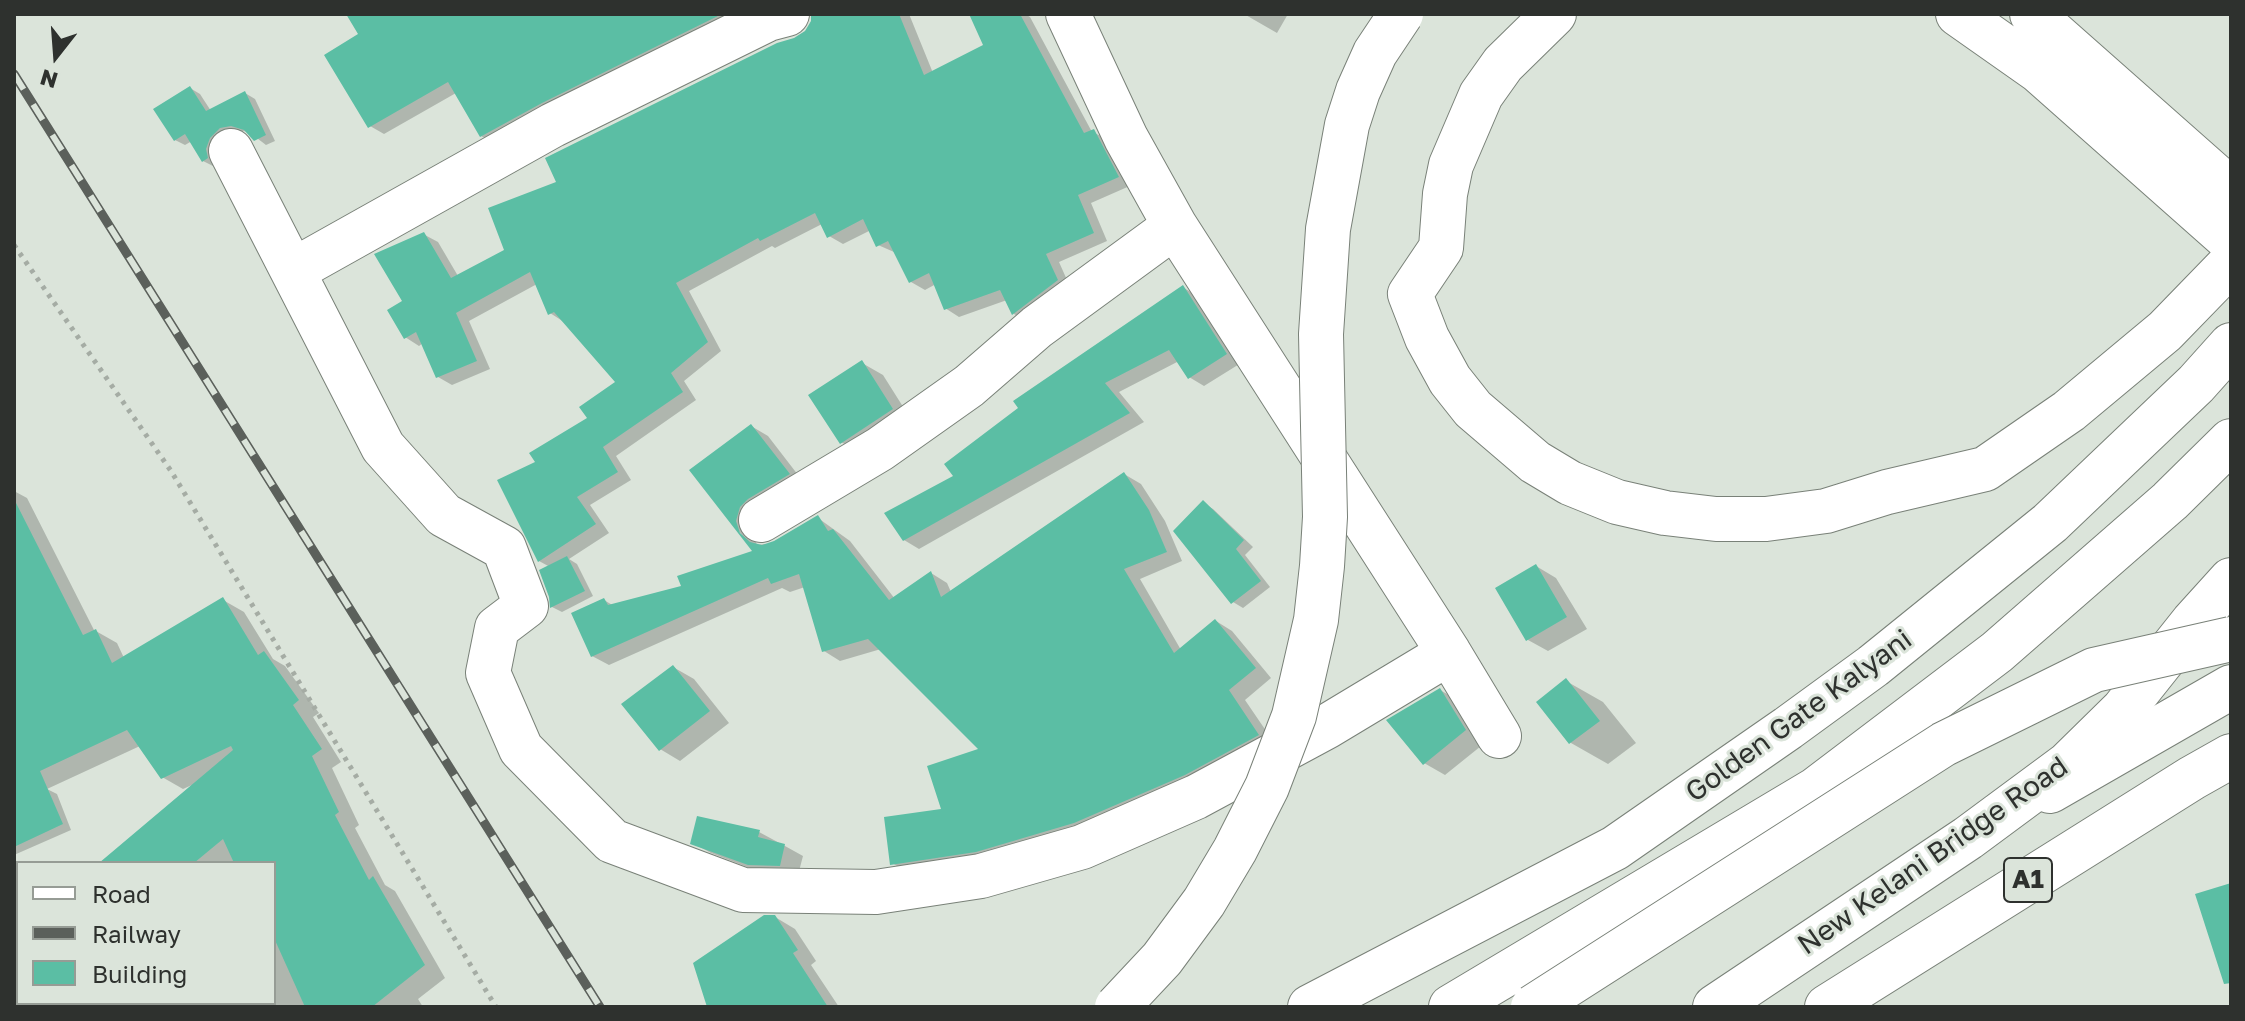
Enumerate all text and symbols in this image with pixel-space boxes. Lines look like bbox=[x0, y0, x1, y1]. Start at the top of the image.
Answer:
north arrow bbox=[16, 16, 96, 96]
text: N bbox=[37, 64, 61, 95]
street label: Golden Gate Kalyani bbox=[1679, 623, 1919, 809]
street label: New Kelani Bridge Road bbox=[1792, 750, 2074, 962]
road number: A1 bbox=[2004, 858, 2052, 902]
legend bbox=[16, 861, 276, 1005]
text: Road bbox=[92, 879, 151, 908]
text: Railway bbox=[92, 919, 181, 948]
text: Building bbox=[92, 959, 187, 988]

